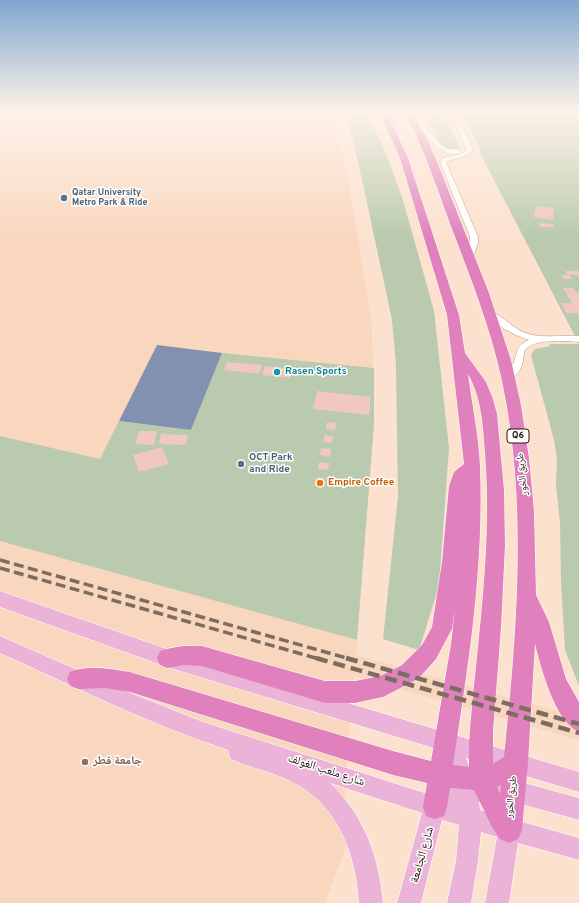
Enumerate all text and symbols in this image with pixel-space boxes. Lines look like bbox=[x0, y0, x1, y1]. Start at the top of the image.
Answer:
place label: Qatar University Metro Park & Ride bbox=[72, 188, 147, 209]
marker: Qatar University Metro Park & Ride bbox=[59, 193, 69, 203]
place label: Rasen Sports bbox=[285, 366, 347, 378]
marker: Rasen Sports bbox=[272, 367, 282, 377]
road number: Q6 bbox=[507, 429, 529, 443]
place label: OCT Park and Ride bbox=[249, 452, 293, 476]
street label: طريق الخور bbox=[515, 452, 531, 496]
marker: OCT Park and Ride bbox=[236, 459, 246, 469]
place label: Empire Coffee bbox=[328, 477, 394, 489]
marker: Empire Coffee bbox=[315, 478, 325, 488]
street label: شارع ملعب الغولف bbox=[286, 752, 366, 790]
place label: جامعة قطر bbox=[93, 755, 142, 769]
marker: جامعة قطر bbox=[80, 757, 90, 767]
street label: طريق الخور bbox=[504, 775, 520, 819]
street label: شارع الجامعة bbox=[408, 825, 438, 885]

